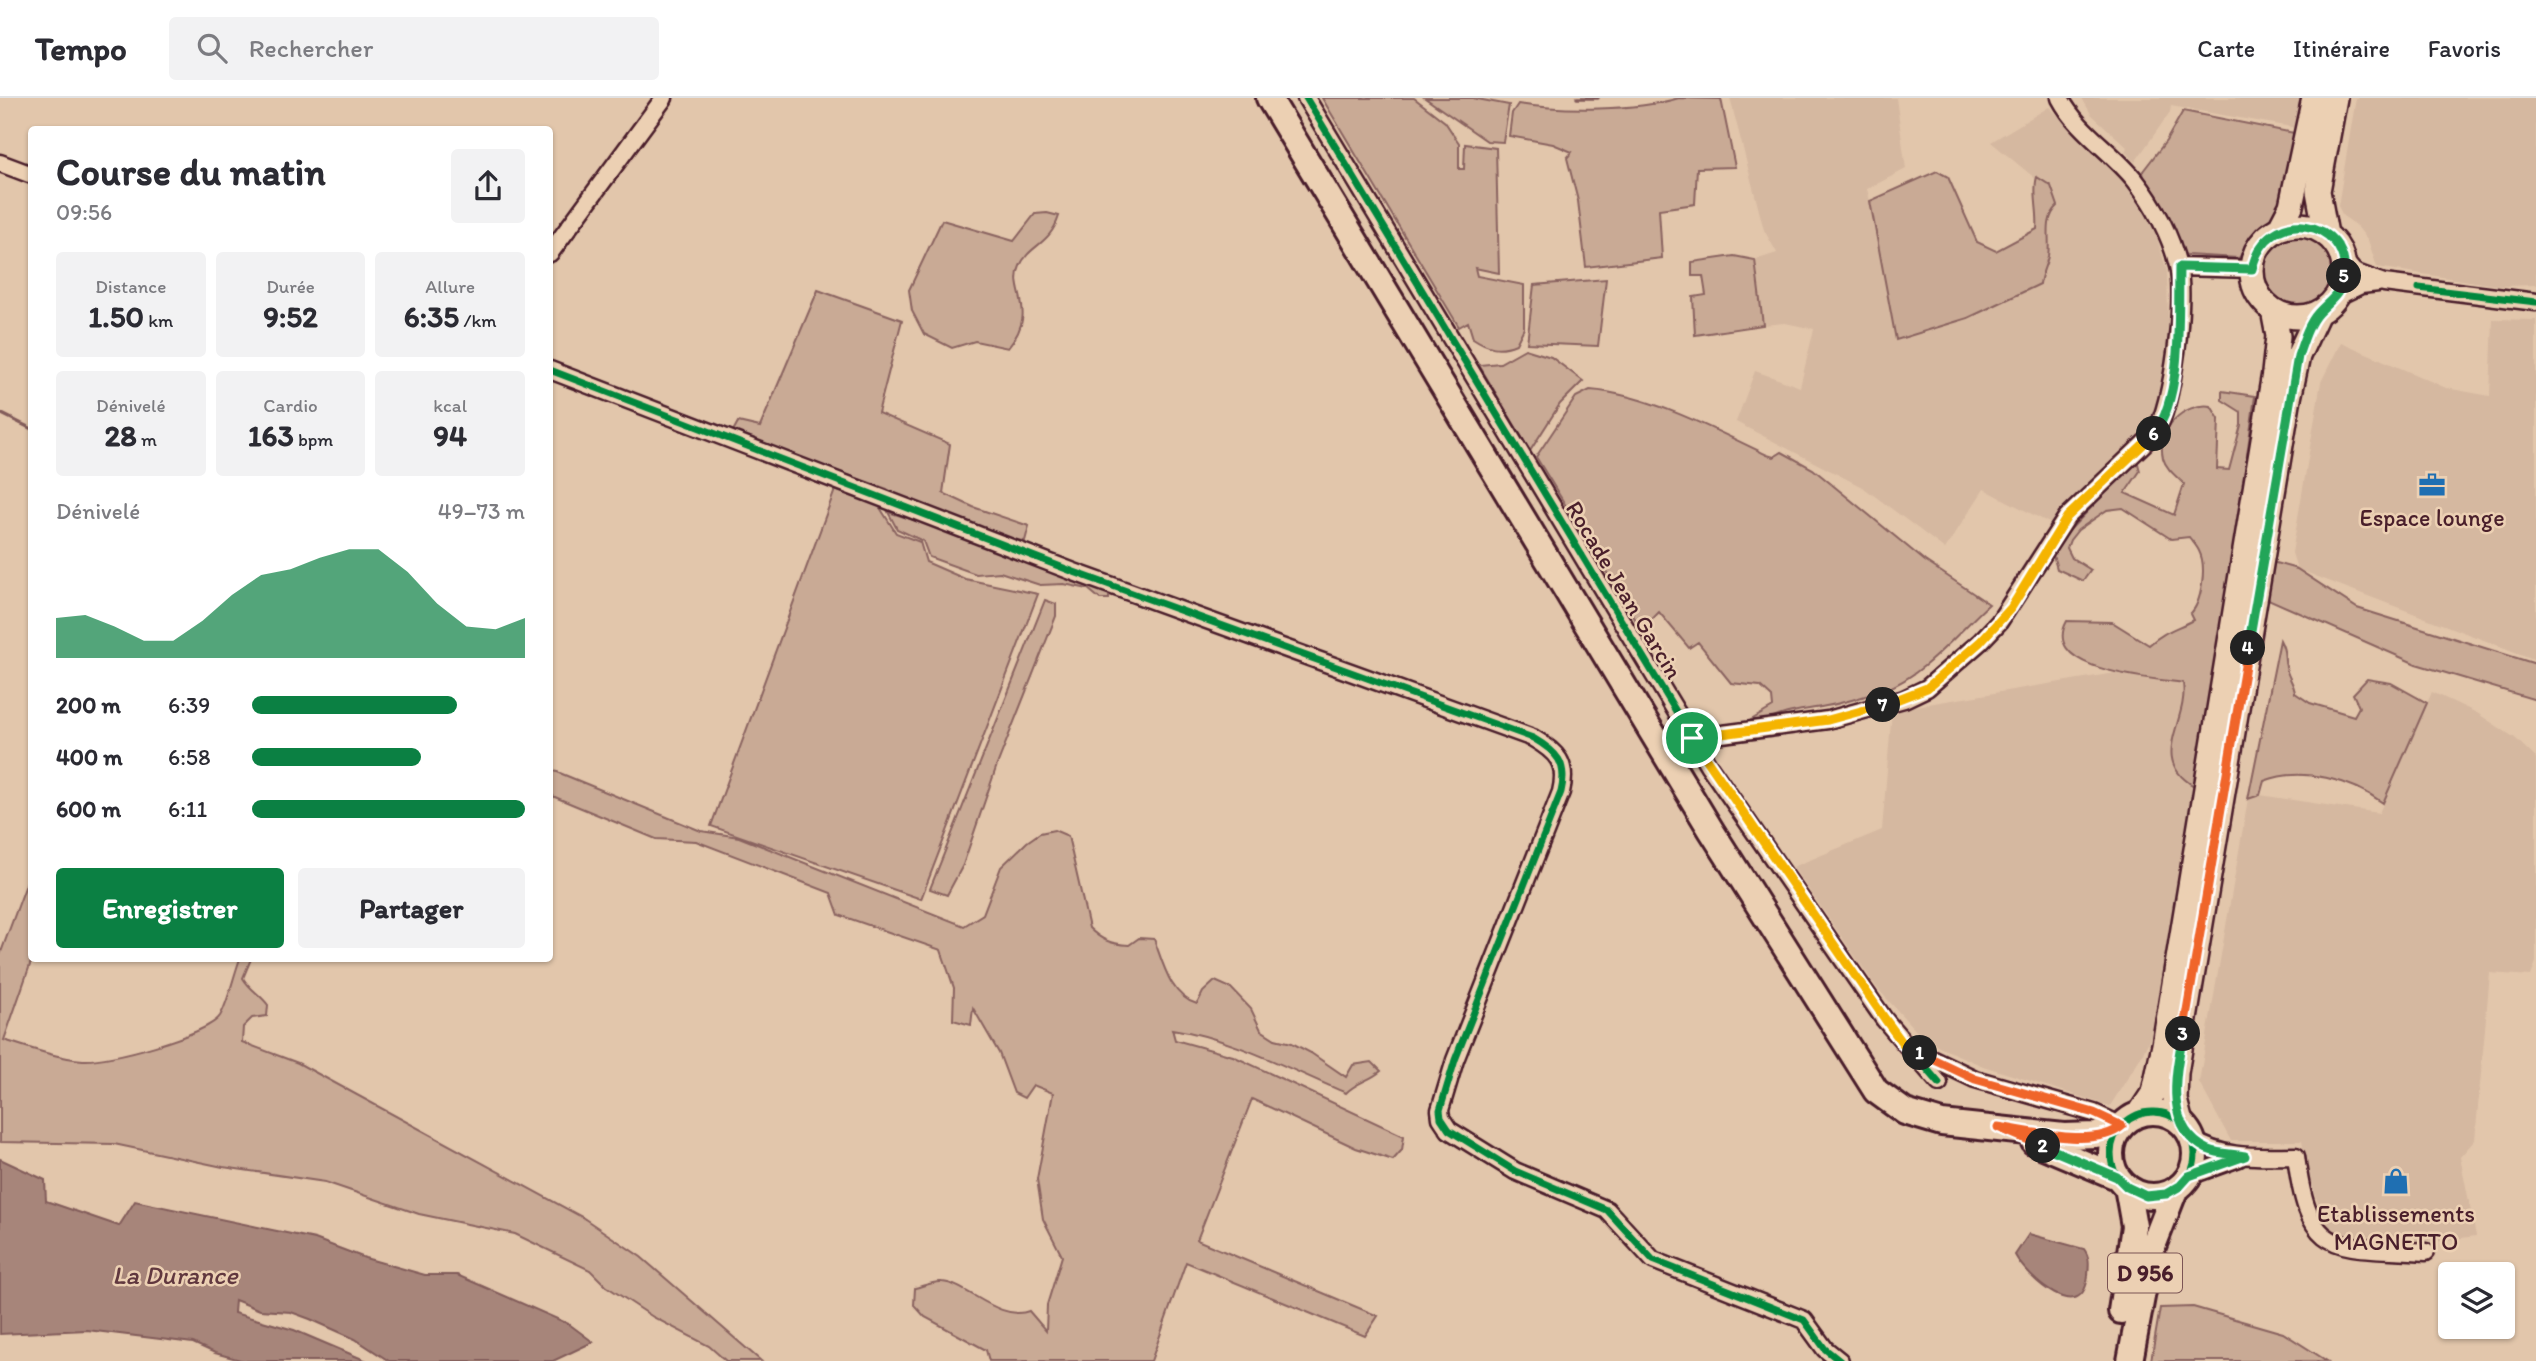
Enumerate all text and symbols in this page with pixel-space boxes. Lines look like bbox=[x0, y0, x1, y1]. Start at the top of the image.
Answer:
search box bbox=[169, 17, 659, 80]
text: Tempo bbox=[35, 29, 127, 68]
icon: search bbox=[193, 29, 231, 67]
text: Rechercher bbox=[249, 32, 373, 64]
text: Carte bbox=[2197, 34, 2255, 63]
text: Itinéraire bbox=[2293, 34, 2390, 63]
text: Favoris bbox=[2428, 34, 2501, 63]
text: Course du matin bbox=[56, 149, 326, 195]
button: share bbox=[451, 149, 525, 223]
text: 09:56 bbox=[56, 198, 112, 226]
pin: 5 bbox=[2326, 258, 2362, 294]
text: 5 bbox=[2339, 264, 2348, 287]
text: Distance bbox=[95, 275, 166, 298]
text: Durée bbox=[266, 275, 315, 298]
text: Allure bbox=[425, 275, 475, 298]
text: 1.50 bbox=[88, 298, 144, 335]
text: 9:52 bbox=[263, 298, 318, 335]
text: 6:35 bbox=[404, 298, 459, 335]
text: km bbox=[144, 309, 173, 332]
text: /km bbox=[459, 309, 497, 332]
text: Dénivelé bbox=[96, 394, 166, 417]
text: Cardio bbox=[263, 394, 318, 417]
text: kcal bbox=[433, 394, 467, 417]
pin: 6 bbox=[2136, 416, 2172, 452]
text: 28 bbox=[105, 417, 137, 454]
text: 163 bbox=[248, 417, 294, 454]
text: 94 bbox=[433, 417, 467, 454]
text: 6 bbox=[2148, 422, 2159, 445]
text: m bbox=[137, 428, 157, 451]
text: bpm bbox=[294, 428, 333, 451]
office icon: Espace lounge bbox=[2417, 470, 2447, 500]
street label: Rocade Jean Garcin bbox=[1560, 495, 1689, 684]
text: Dénivelé bbox=[56, 497, 140, 525]
text: 49–73 m bbox=[438, 497, 525, 525]
place label: Espace lounge bbox=[2359, 503, 2505, 532]
pin: 4 bbox=[2230, 630, 2266, 666]
text: 4 bbox=[2242, 636, 2253, 659]
pin: 7 bbox=[1866, 688, 1900, 722]
text: 200 m bbox=[56, 691, 121, 719]
text: 6:39 bbox=[168, 691, 210, 719]
text: 7 bbox=[1878, 693, 1887, 716]
pin bbox=[1662, 708, 1722, 768]
icon: arrive bbox=[1673, 719, 1711, 757]
text: 400 m bbox=[56, 743, 123, 771]
text: 6:58 bbox=[168, 743, 210, 771]
text: 600 m bbox=[56, 795, 121, 823]
text: 6:11 bbox=[168, 795, 207, 823]
button: Enregistrer bbox=[56, 868, 284, 948]
button: Partager bbox=[298, 868, 525, 948]
pin: 3 bbox=[2166, 1016, 2200, 1052]
text: 3 bbox=[2177, 1022, 2188, 1045]
pin: 1 bbox=[1902, 1035, 1938, 1070]
text: 1 bbox=[1915, 1041, 1924, 1064]
pin: 2 bbox=[2025, 1128, 2060, 1164]
text: 2 bbox=[2038, 1134, 2048, 1157]
shop icon: Etablissements MAGNETTO bbox=[2381, 1166, 2411, 1196]
place label: Etablissements MAGNETTO bbox=[2317, 1199, 2475, 1256]
road number: D 956 bbox=[2108, 1254, 2182, 1292]
water label: La Durance bbox=[112, 1259, 239, 1291]
map controls bbox=[2438, 1262, 2515, 1339]
button: layers bbox=[2438, 1262, 2515, 1339]

